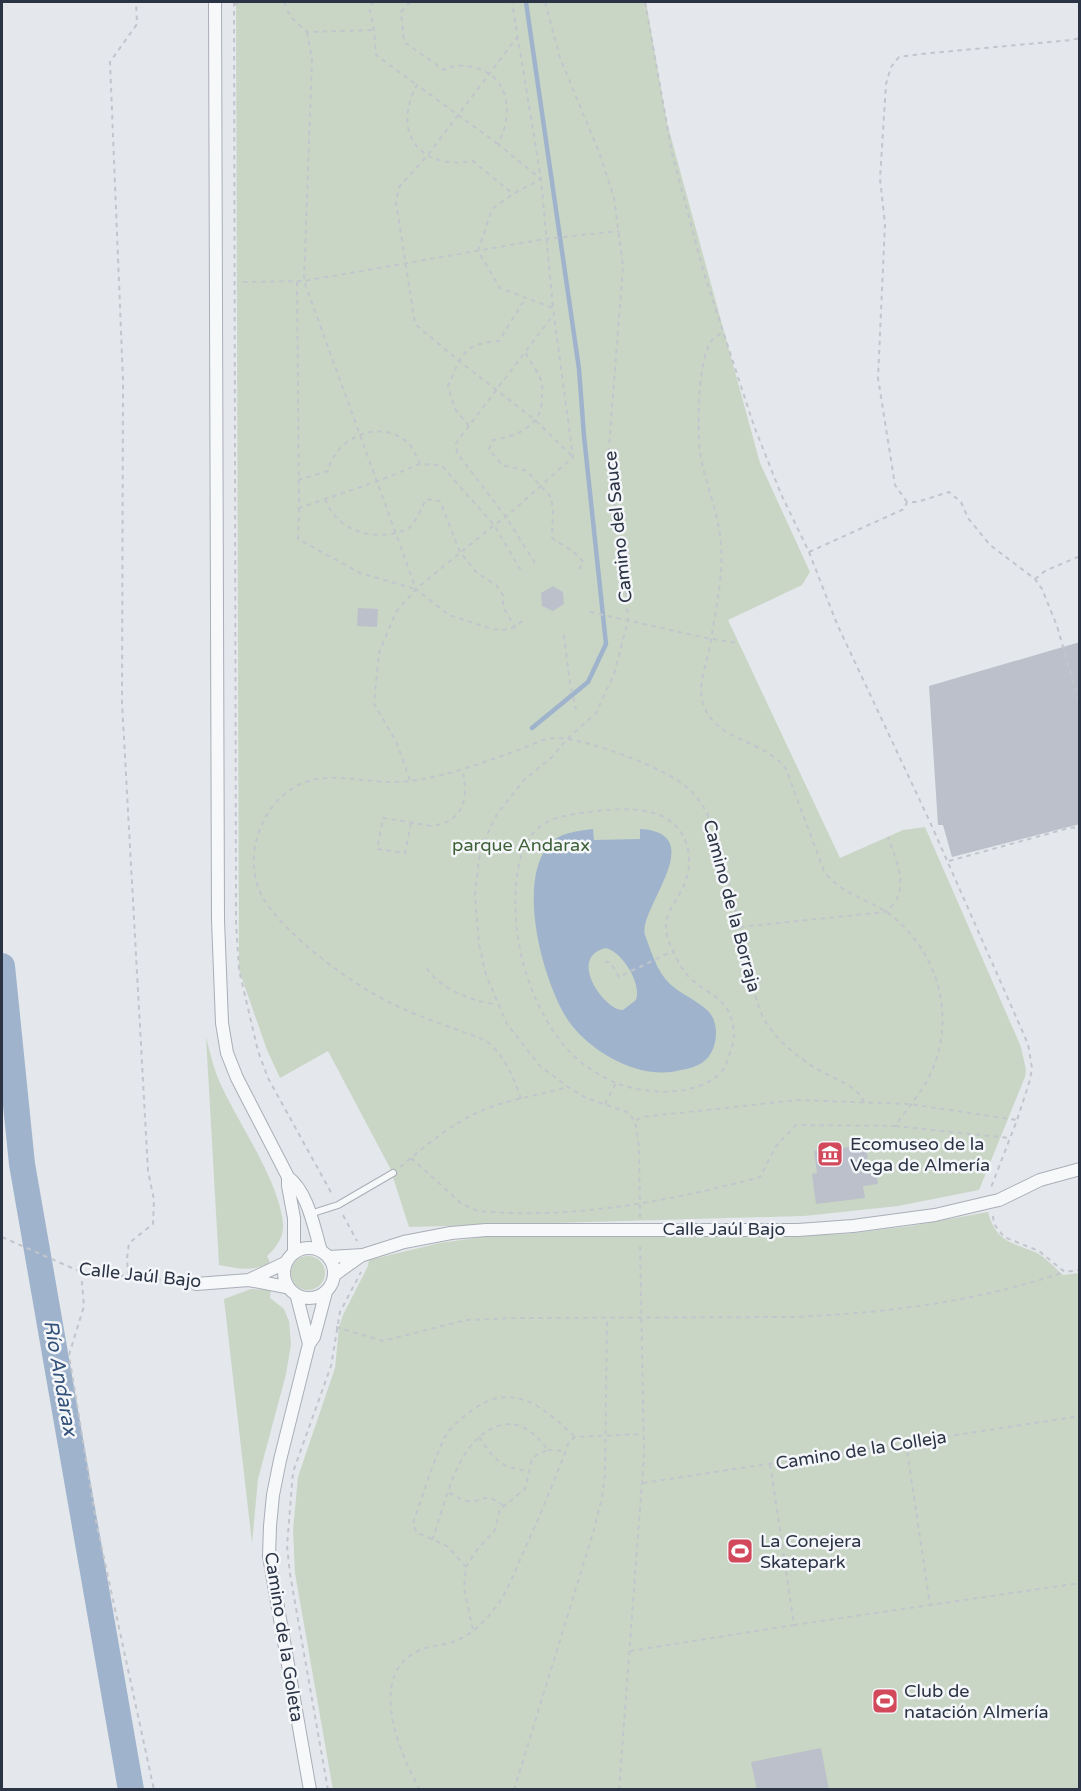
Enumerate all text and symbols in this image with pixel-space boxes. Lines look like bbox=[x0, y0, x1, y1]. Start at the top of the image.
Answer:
street label: Camino del Sauce bbox=[599, 450, 637, 604]
street label: Camino de la Borraja bbox=[698, 817, 766, 995]
park label: parque Andarax bbox=[452, 834, 590, 856]
place label: Ecomuseo de la Vega de Almería bbox=[850, 1133, 990, 1176]
museum icon: Ecomuseo de la Vega de Almería bbox=[815, 1139, 845, 1169]
street label: Calle Jaúl Bajo bbox=[662, 1218, 786, 1240]
street label: Calle Jaúl Bajo bbox=[78, 1258, 202, 1292]
water label: Río Andarax bbox=[38, 1318, 82, 1440]
street label: Camino de la Colleja bbox=[774, 1426, 948, 1474]
place label: La Conejera Skatepark bbox=[760, 1530, 861, 1573]
sports icon: La Conejera Skatepark bbox=[725, 1536, 755, 1566]
street label: Camino de la Goleta bbox=[260, 1550, 308, 1724]
place label: Club de natación Almería bbox=[904, 1680, 1049, 1723]
sports icon: Club de natación Almería bbox=[870, 1686, 900, 1716]

